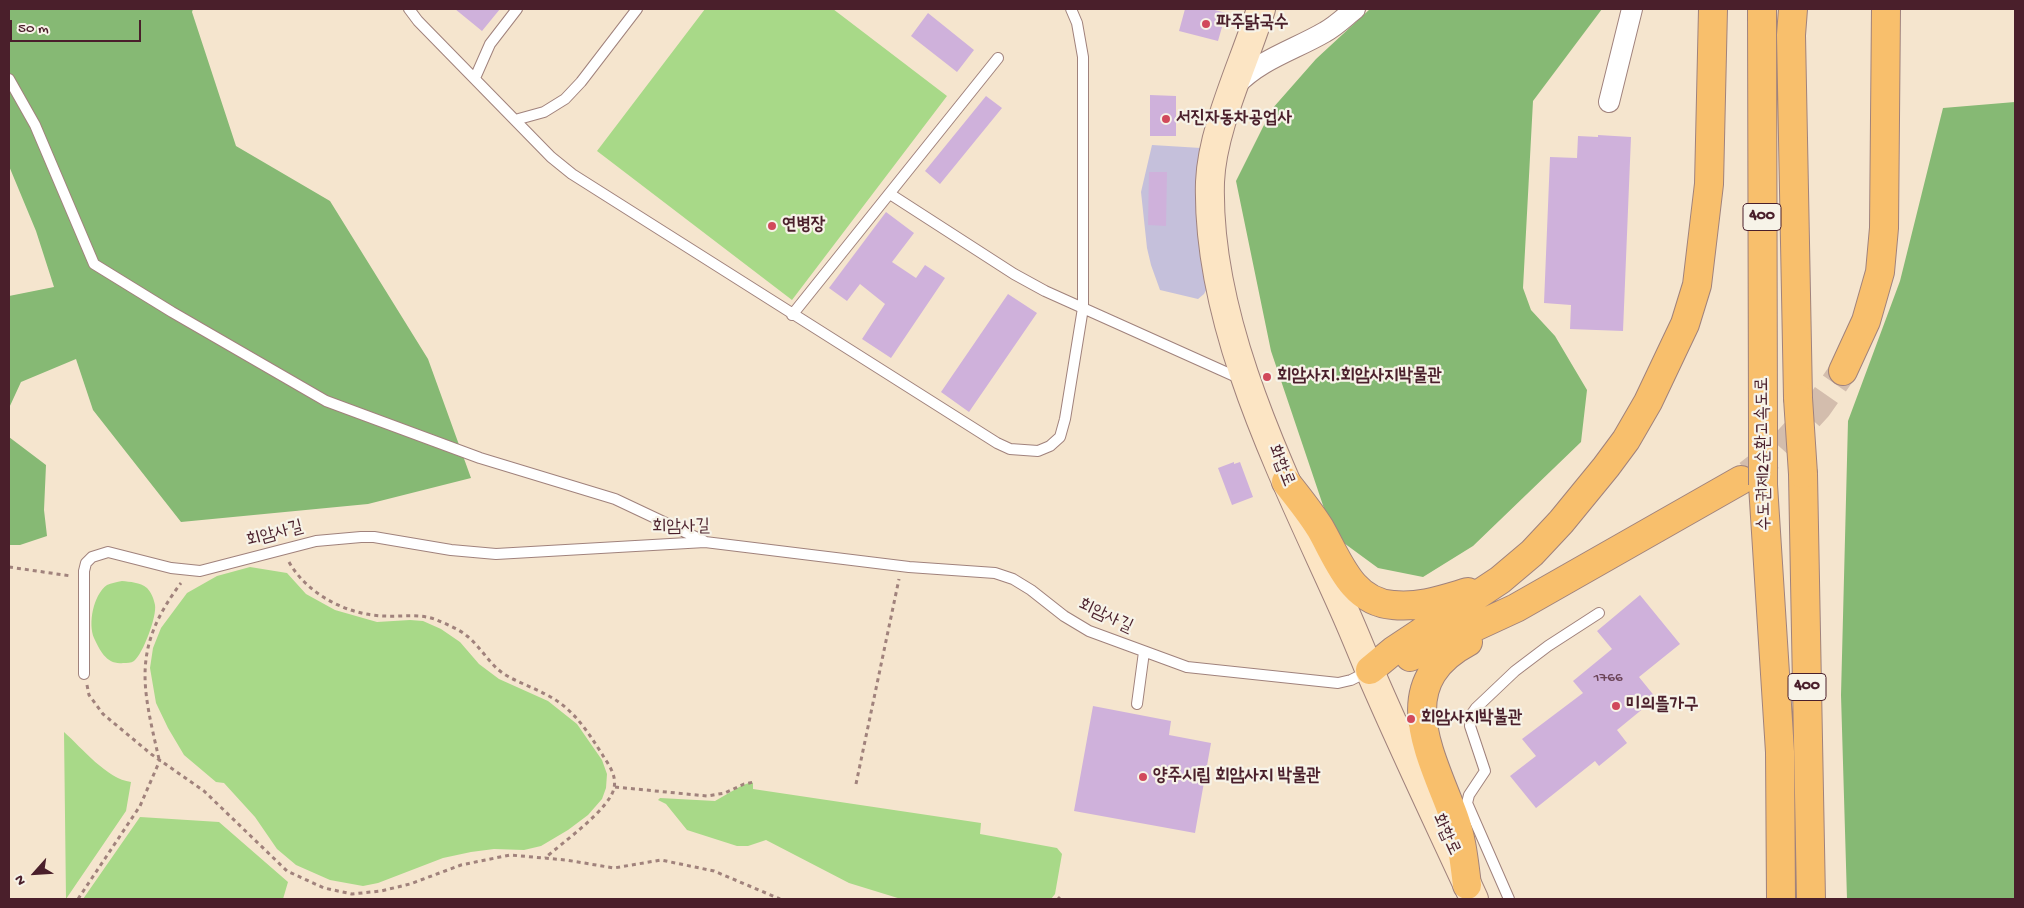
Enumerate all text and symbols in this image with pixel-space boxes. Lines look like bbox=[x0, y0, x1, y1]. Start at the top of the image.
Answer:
scale bar bbox=[12, 10, 144, 42]
place label: 파주닭국수 bbox=[1216, 13, 1288, 35]
marker: 파주닭국수 bbox=[1200, 18, 1212, 30]
text: 50 m bbox=[18, 20, 49, 38]
place label: 서진자동차공업사 bbox=[1176, 108, 1292, 130]
marker: 서진자동차공업사 bbox=[1160, 113, 1172, 125]
road number: 400 bbox=[1743, 203, 1781, 230]
place label: 연병장 bbox=[782, 215, 825, 237]
marker: 연병장 bbox=[766, 220, 778, 232]
place label: 회암사지.회암사지박물관 bbox=[1277, 366, 1442, 388]
marker: 회암사지.회암사지박물관 bbox=[1261, 371, 1273, 383]
street label: 수도권제2순환고속도로 bbox=[1753, 377, 1777, 531]
street label: 화합로 bbox=[1262, 442, 1298, 490]
street label: 회암사길 bbox=[244, 517, 306, 553]
street label: 회암사길 bbox=[652, 517, 710, 539]
street label: 회암사길 bbox=[1074, 595, 1136, 639]
house number: 1766 bbox=[1593, 670, 1623, 688]
road number: 400 bbox=[1788, 674, 1826, 700]
place label: 미의뜰가구 bbox=[1626, 695, 1698, 717]
marker: 미의뜰가구 bbox=[1610, 700, 1622, 712]
place label: 회암사지박불관 bbox=[1421, 708, 1522, 730]
marker: 회암사지박불관 bbox=[1405, 713, 1417, 725]
place label: 양주시립 회암사지 박물관 bbox=[1153, 766, 1321, 788]
marker: 양주시립 회암사지 박물관 bbox=[1137, 771, 1149, 783]
street label: 화합로 bbox=[1426, 811, 1464, 859]
north arrow bbox=[10, 848, 60, 898]
text: N bbox=[11, 872, 31, 888]

